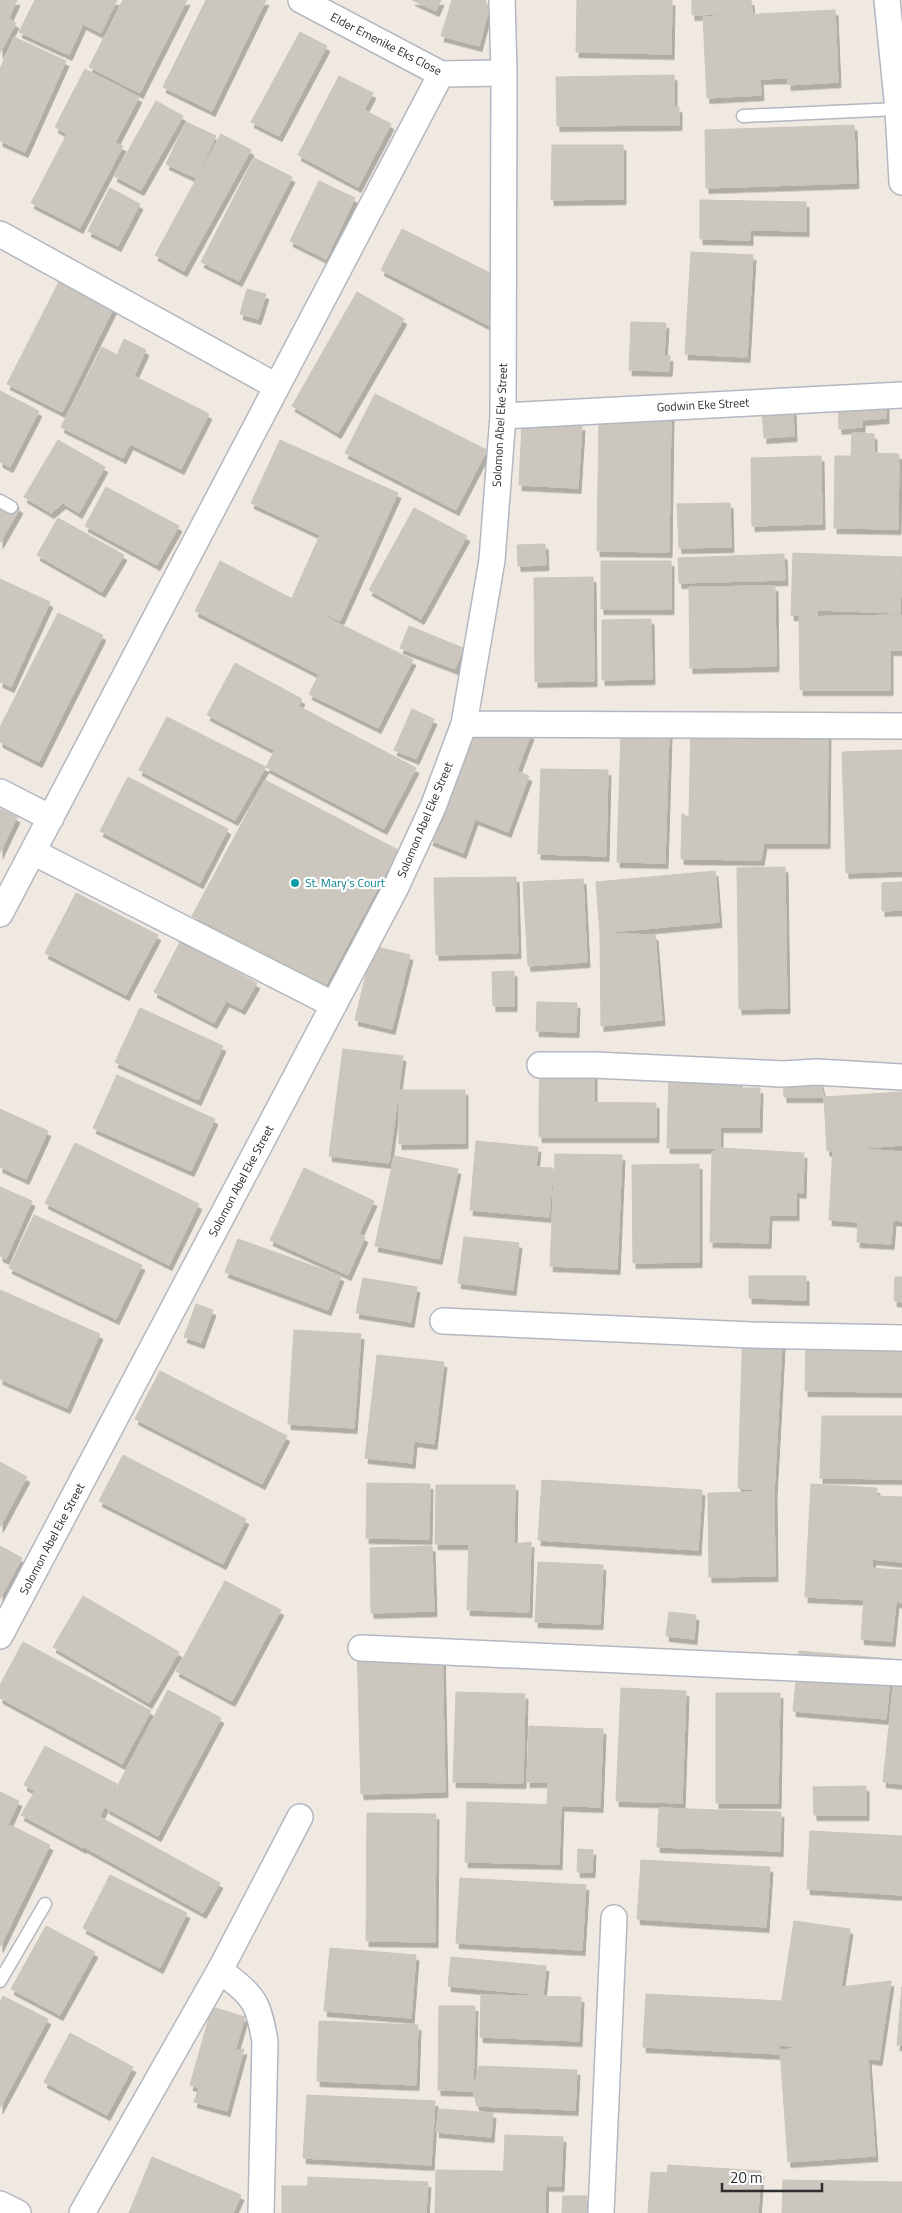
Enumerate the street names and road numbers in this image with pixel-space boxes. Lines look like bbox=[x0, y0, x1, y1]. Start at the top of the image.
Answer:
street label: Elder Emenike Eks Close bbox=[327, 7, 445, 80]
street label: Solomon Abel Eke Street bbox=[487, 362, 512, 487]
street label: Godwin Eke Street bbox=[656, 393, 751, 416]
street label: Solomon Abel Eke Street bbox=[392, 758, 458, 881]
street label: Solomon Abel Eke Street bbox=[203, 1121, 278, 1240]
street label: Solomon Abel Eke Street bbox=[14, 1479, 89, 1598]

